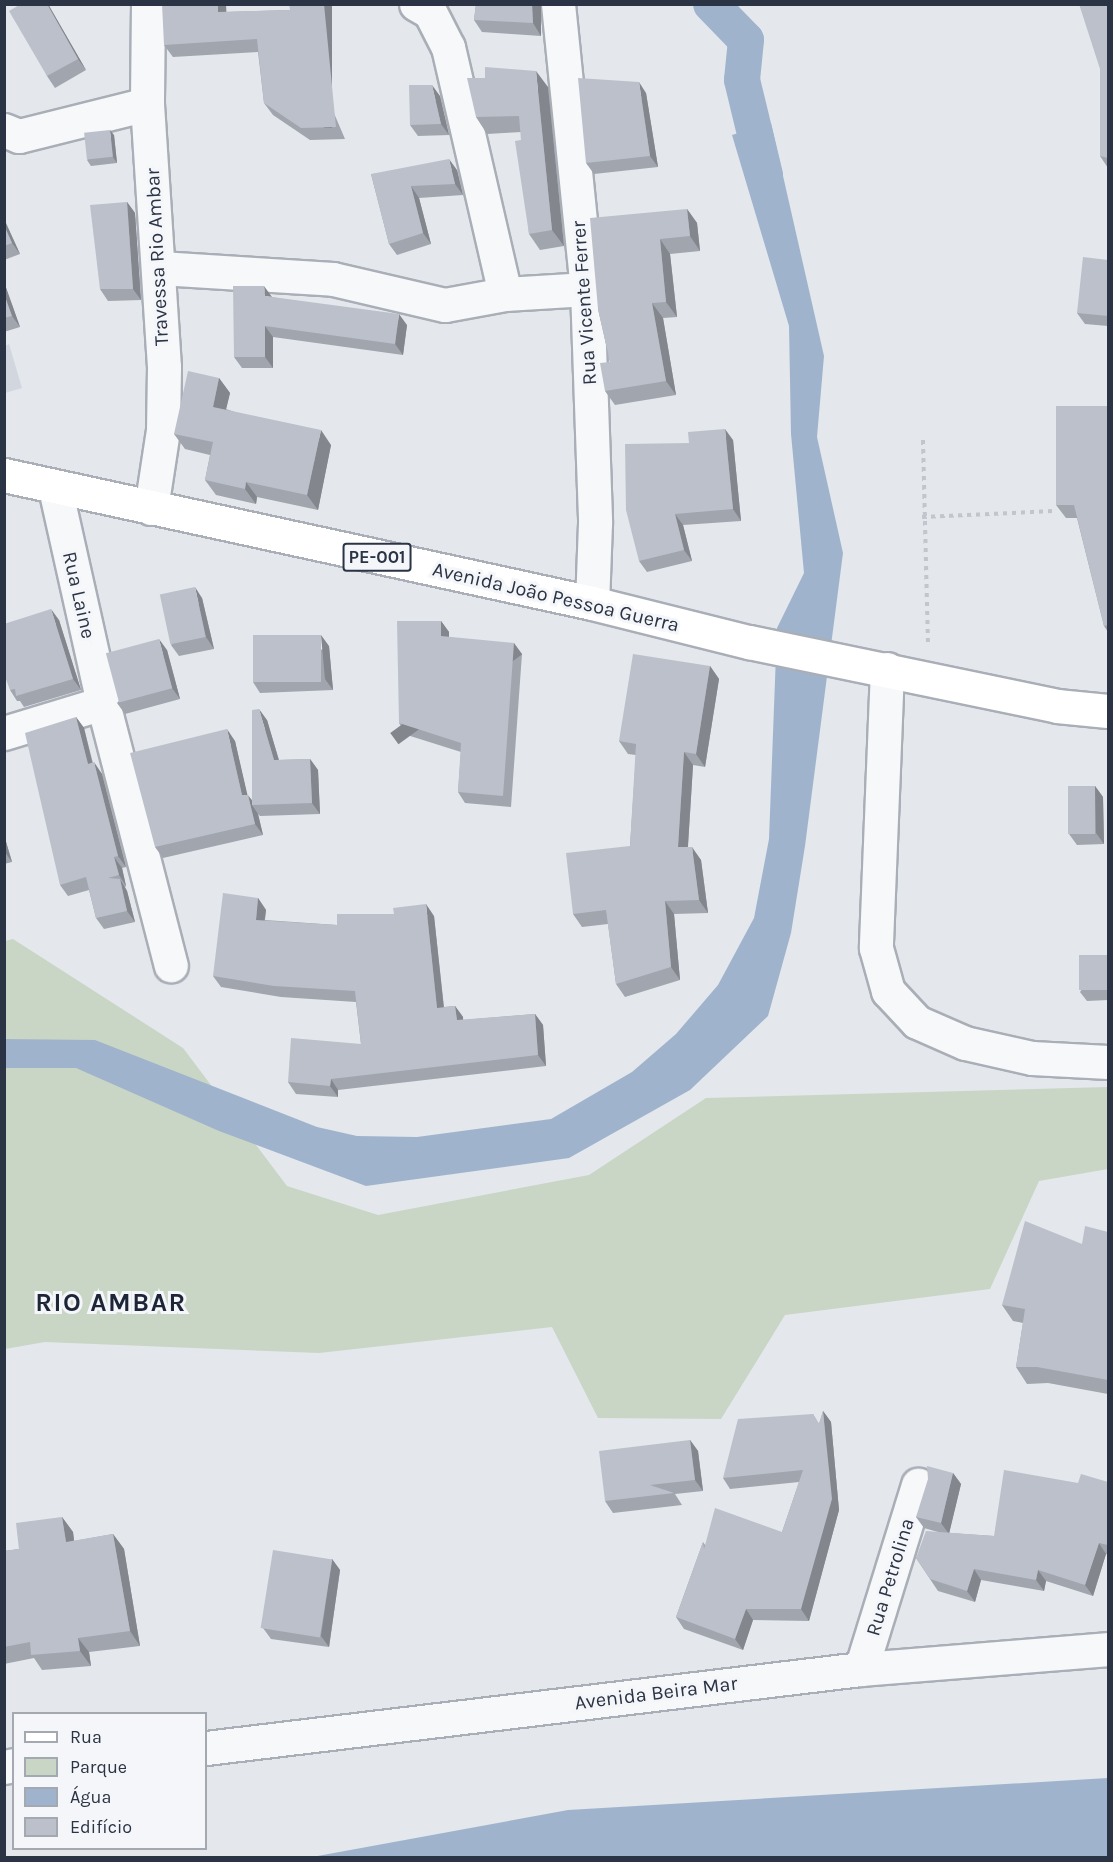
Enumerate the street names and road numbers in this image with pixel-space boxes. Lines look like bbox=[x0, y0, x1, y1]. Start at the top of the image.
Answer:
street label: Travessa Rio Ambar bbox=[140, 167, 174, 347]
street label: Rua Vicente Ferrer bbox=[566, 220, 602, 386]
road number: PE-001 bbox=[342, 542, 412, 572]
street label: Rua Laine bbox=[57, 549, 101, 641]
street label: Avenida João Pessoa Guerra bbox=[430, 557, 682, 637]
street label: Rua Petrolina bbox=[861, 1515, 919, 1639]
street label: Avenida Beira Mar bbox=[573, 1671, 739, 1715]

